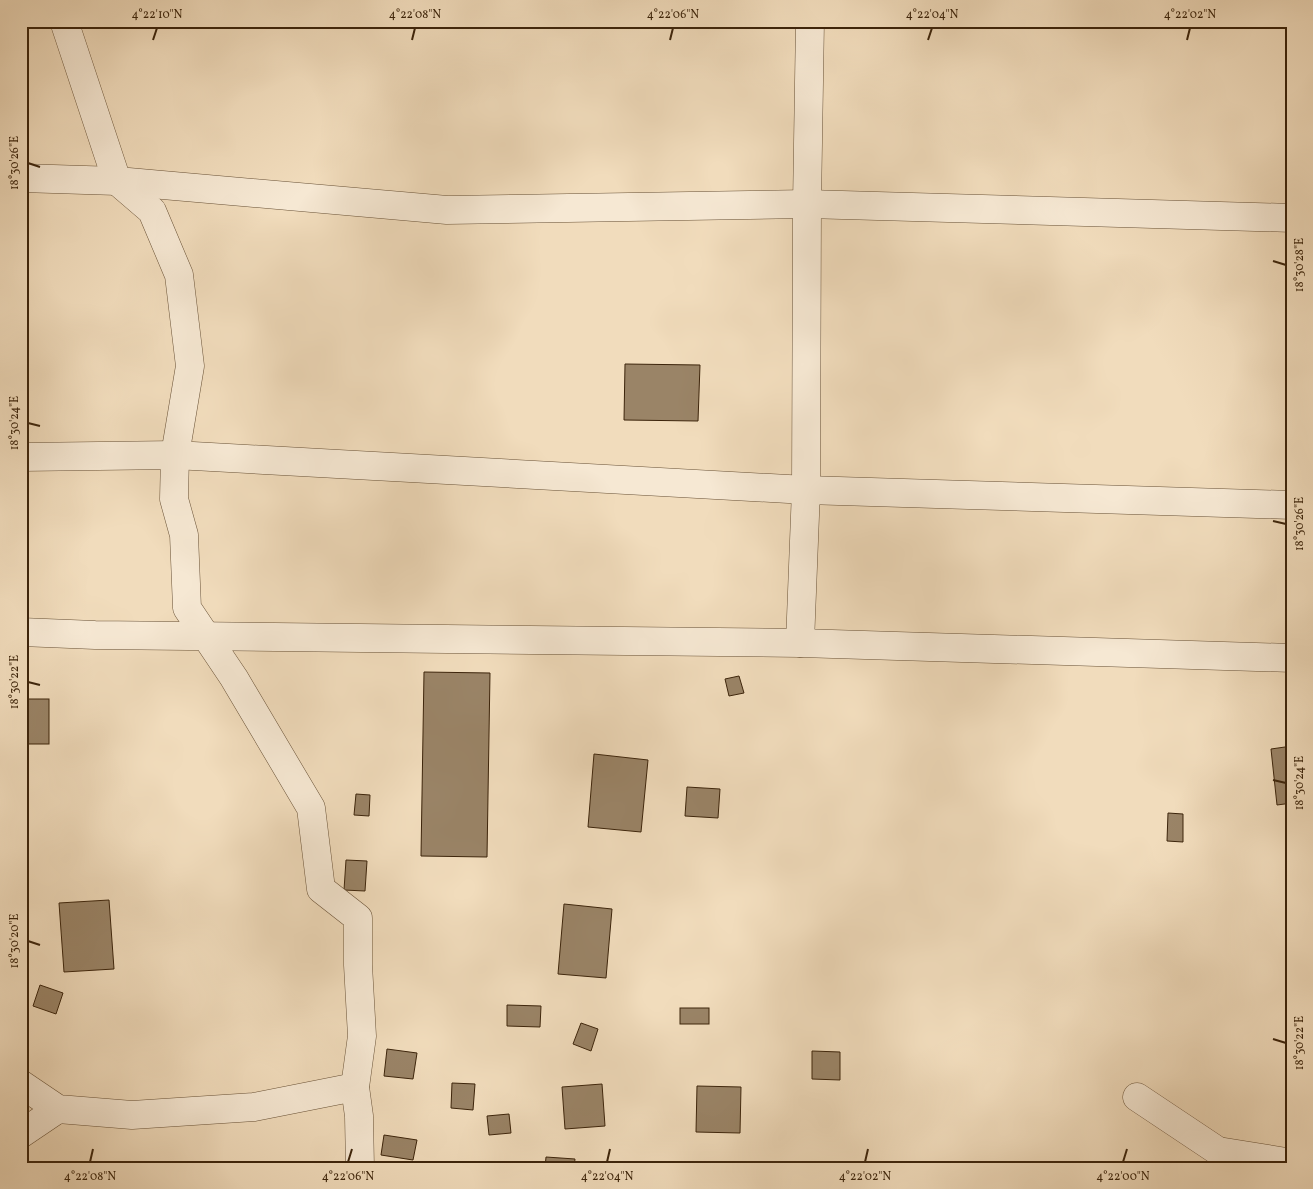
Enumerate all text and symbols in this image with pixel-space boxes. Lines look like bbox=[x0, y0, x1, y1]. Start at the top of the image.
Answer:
text: 4°22'10"N bbox=[132, 7, 183, 23]
text: 4°22'08"N bbox=[389, 7, 441, 23]
text: 4°22'06"N bbox=[647, 7, 699, 23]
text: 4°22'04"N bbox=[906, 7, 958, 23]
text: 4°22'02"N bbox=[1164, 7, 1216, 23]
text: 18°30'26"E bbox=[7, 136, 23, 190]
text: 18°30'28"E bbox=[1292, 238, 1308, 292]
text: 18°30'24"E bbox=[7, 396, 23, 450]
text: 18°30'26"E bbox=[1292, 497, 1308, 551]
text: 18°30'22"E bbox=[7, 655, 23, 709]
text: 18°30'24"E bbox=[1292, 756, 1308, 810]
text: 18°30'20"E bbox=[7, 913, 23, 969]
text: 18°30'22"E bbox=[1292, 1016, 1308, 1070]
text: 4°22'08"N bbox=[64, 1169, 116, 1185]
text: 4°22'06"N bbox=[322, 1169, 374, 1185]
text: 4°22'04"N bbox=[581, 1169, 633, 1185]
text: 4°22'02"N bbox=[839, 1169, 891, 1185]
text: 4°22'00"N bbox=[1096, 1169, 1150, 1185]

